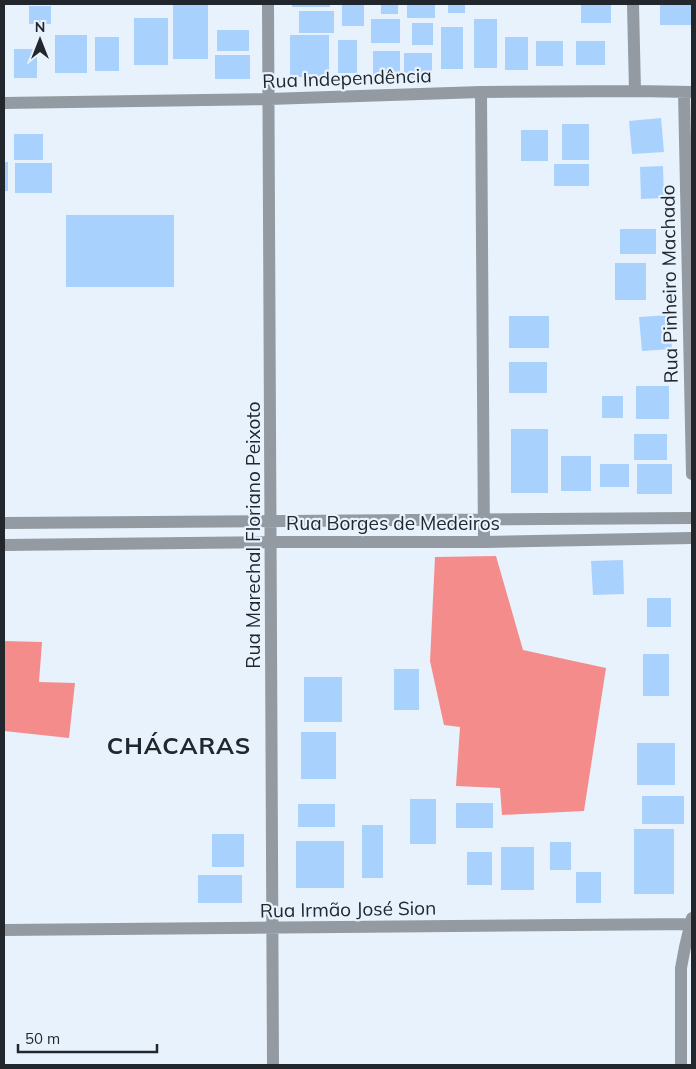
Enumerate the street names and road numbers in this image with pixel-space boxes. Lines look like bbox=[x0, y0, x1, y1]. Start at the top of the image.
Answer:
street label: Rua Independência bbox=[262, 63, 432, 93]
street label: Rua Pinheiro Machado bbox=[655, 184, 683, 384]
street label: Rua Marechal Floriano Peixoto bbox=[241, 401, 265, 669]
street label: Rua Borges de Medeiros bbox=[286, 511, 500, 535]
street label: Rua Irmão José Sion bbox=[260, 895, 436, 923]

